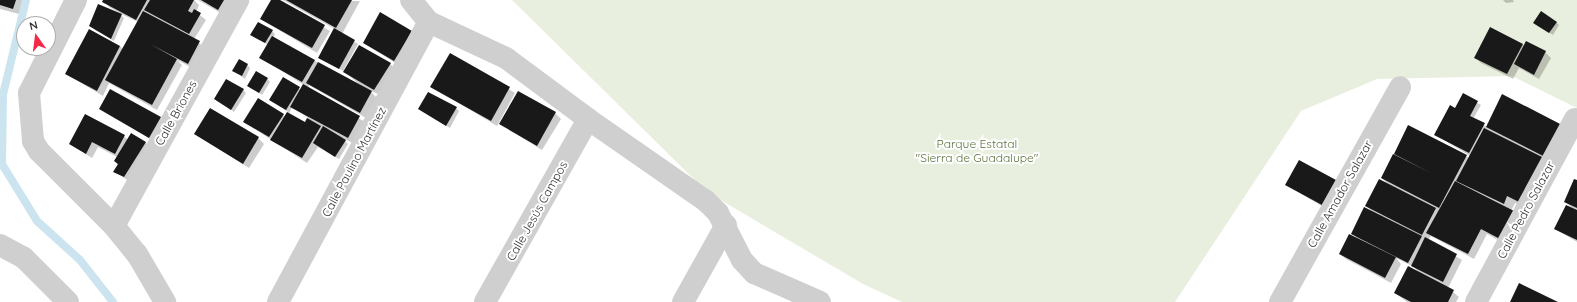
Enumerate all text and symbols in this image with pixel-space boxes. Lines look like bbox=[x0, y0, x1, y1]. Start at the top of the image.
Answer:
north arrow bbox=[16, 16, 56, 56]
text: N bbox=[28, 18, 39, 33]
street label: Calle Briones bbox=[152, 78, 200, 148]
street label: Calle Paulino Martínez bbox=[319, 105, 389, 219]
park label: Parque Estatal "Sierra de Guadalupe" bbox=[916, 137, 1038, 165]
street label: Calle Amador Salazar bbox=[1304, 138, 1376, 250]
street label: Calle Jesús Campos bbox=[504, 159, 570, 263]
street label: Calle Pedro Salazar bbox=[1494, 159, 1558, 261]

